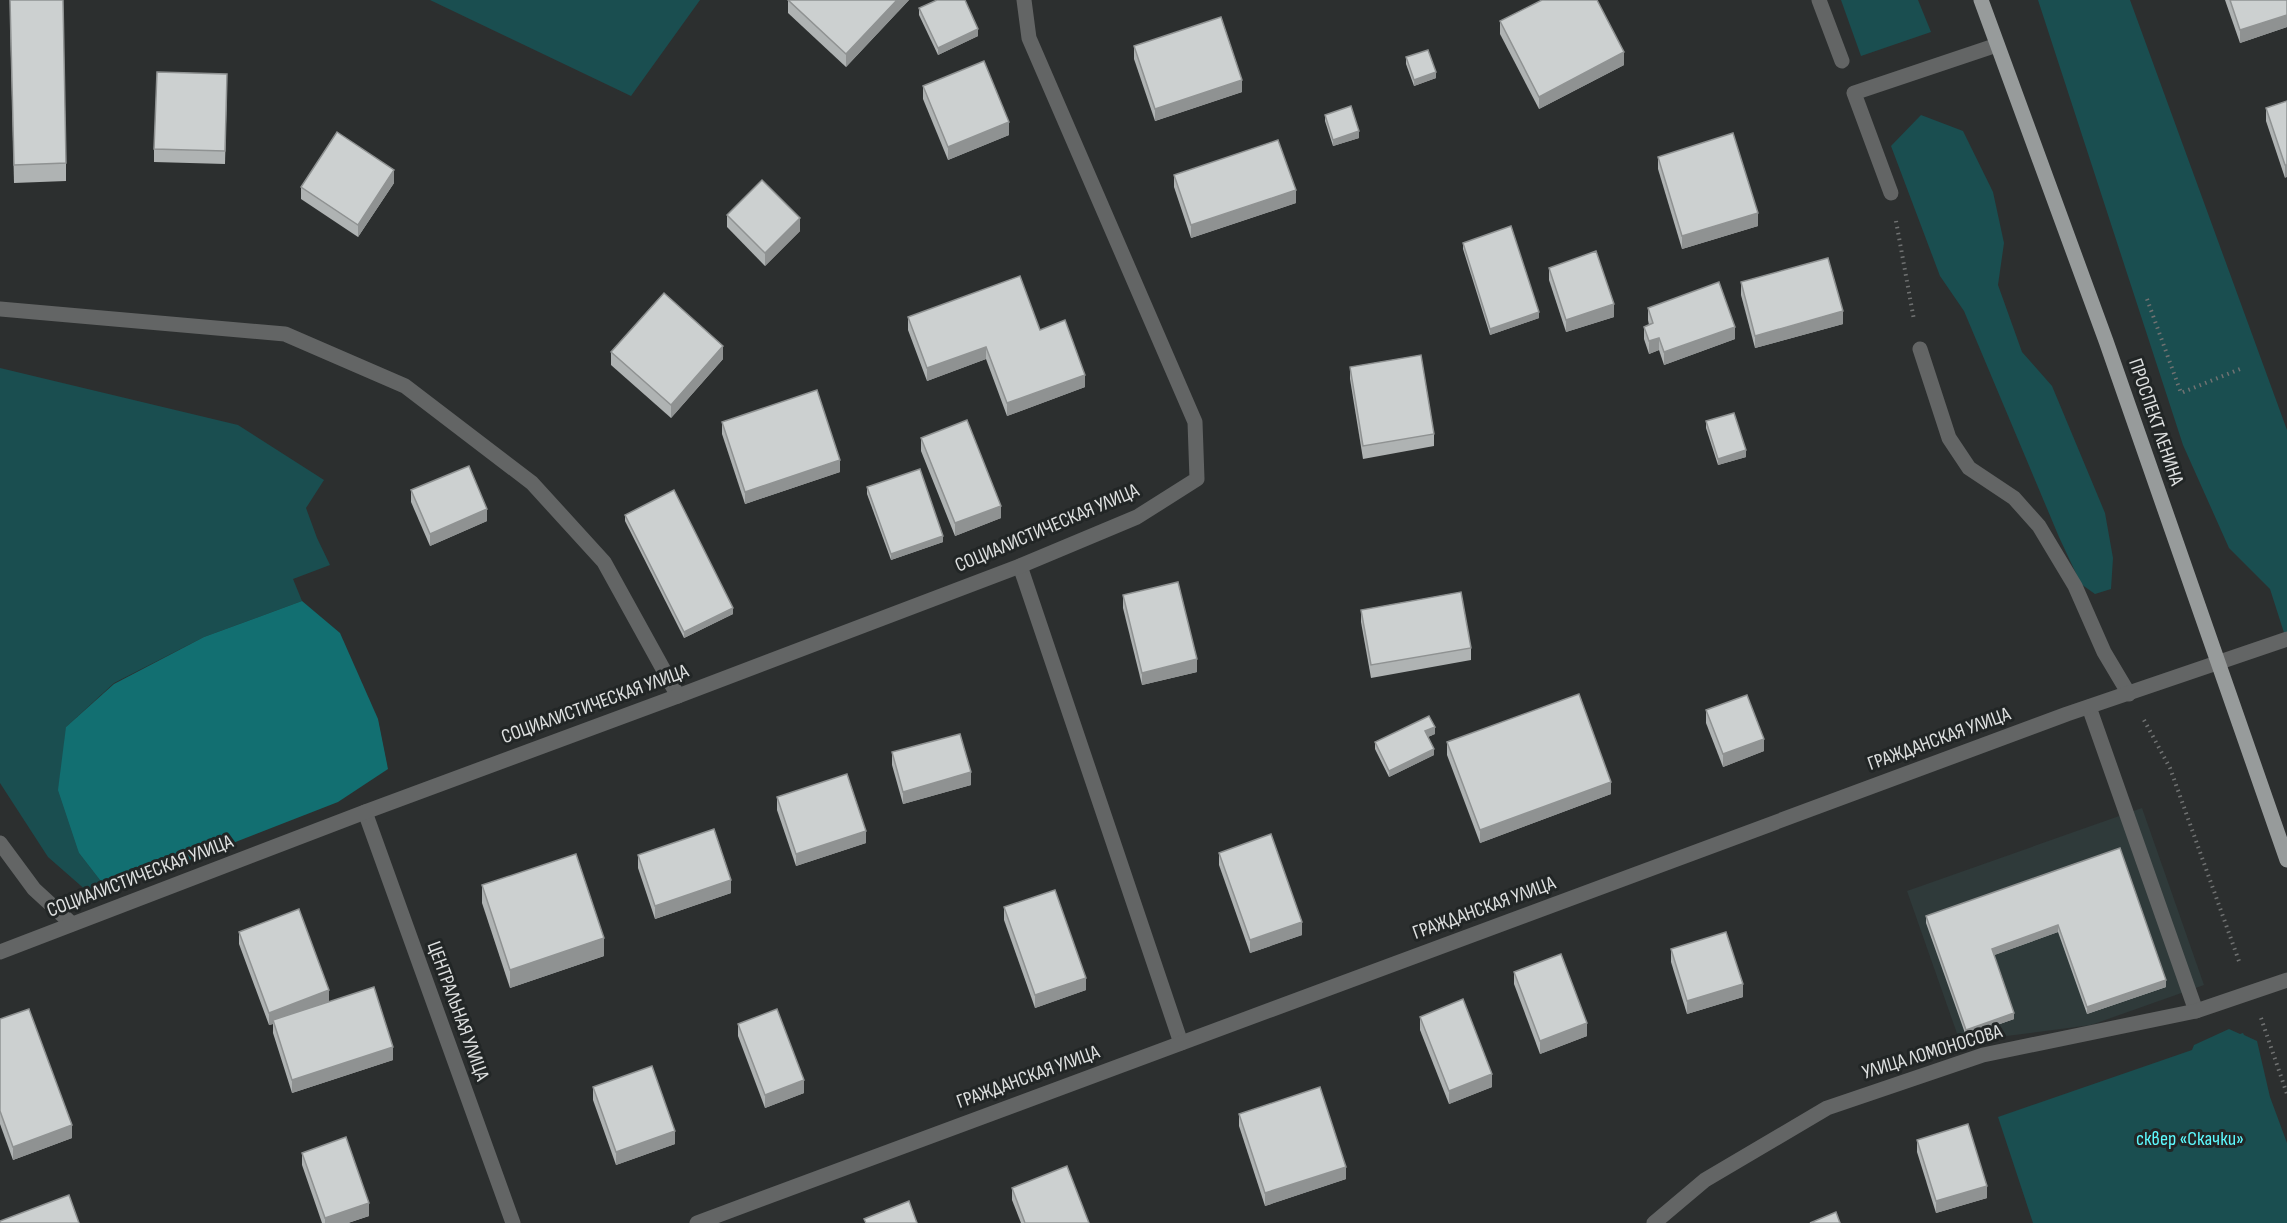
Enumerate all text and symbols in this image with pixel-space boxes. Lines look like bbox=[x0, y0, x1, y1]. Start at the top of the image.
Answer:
street label: ПРОСПЕКТ ЛЕНИНА bbox=[2123, 355, 2189, 489]
street label: СОЦИАЛИСТИЧЕСКАЯ УЛИЦА bbox=[951, 478, 1143, 578]
street label: СОЦИАЛИСТИЧЕСКАЯ УЛИЦА bbox=[498, 659, 692, 749]
street label: ГРАЖДАНСКАЯ УЛИЦА bbox=[1864, 702, 2014, 776]
street label: СОЦИАЛИСТИЧЕСКАЯ УЛИЦА bbox=[44, 829, 237, 923]
street label: ГРАЖДАНСКАЯ УЛИЦА bbox=[1409, 871, 1559, 945]
street label: ЦЕНТРАЛЬНАЯ УЛИЦА bbox=[422, 938, 494, 1084]
street label: УЛИЦА ЛОМОНОСОВА bbox=[1859, 1019, 2005, 1085]
street label: ГРАЖДАНСКАЯ УЛИЦА bbox=[953, 1040, 1103, 1114]
park label: сквер «Скачки» bbox=[2136, 1127, 2244, 1151]

